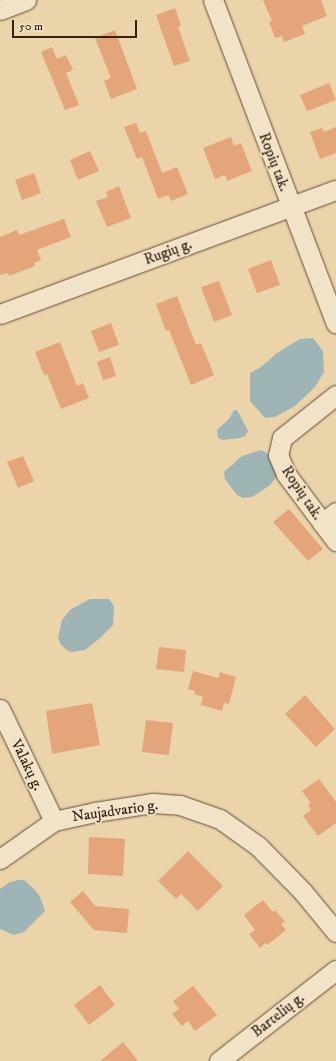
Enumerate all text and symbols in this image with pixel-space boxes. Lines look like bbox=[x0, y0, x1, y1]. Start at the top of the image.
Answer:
scale bar bbox=[14, 12, 139, 38]
text: 50 m bbox=[19, 19, 43, 34]
street label: Ropių tak. bbox=[255, 130, 293, 194]
street label: Rugių g. bbox=[142, 235, 194, 269]
street label: Ropių tak. bbox=[277, 463, 327, 523]
street label: Valakų g. bbox=[7, 737, 47, 793]
street label: Naujadvario g. bbox=[71, 796, 159, 826]
street label: Bartelių g. bbox=[248, 989, 308, 1041]

